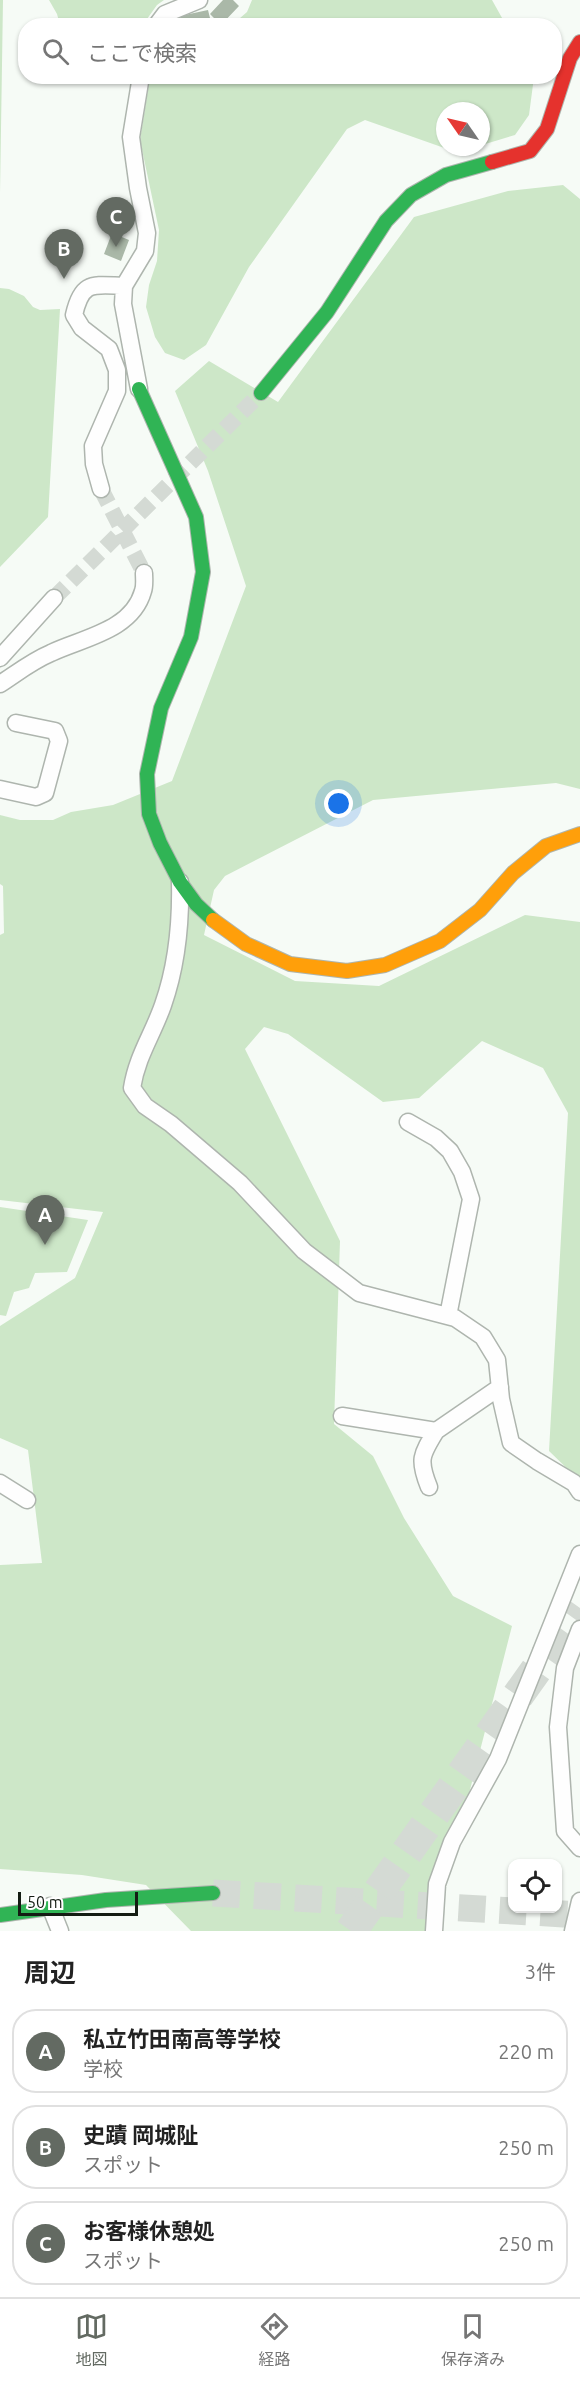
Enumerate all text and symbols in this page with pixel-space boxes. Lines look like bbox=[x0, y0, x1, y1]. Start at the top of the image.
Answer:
search box bbox=[18, 18, 562, 84]
icon: search bbox=[39, 35, 72, 68]
text: ここで検索 bbox=[87, 40, 197, 65]
north arrow bbox=[436, 102, 490, 156]
pin: C bbox=[96, 198, 136, 247]
pin: B bbox=[44, 230, 84, 279]
your location bbox=[324, 789, 353, 818]
pin: A bbox=[26, 1196, 64, 1245]
map controls bbox=[508, 1859, 562, 1913]
button: locate bbox=[508, 1859, 562, 1913]
scale bar bbox=[18, 1889, 138, 1916]
text: 50 m bbox=[27, 1893, 63, 1911]
text: 周辺 bbox=[24, 1958, 76, 1987]
text: 3件 bbox=[525, 1960, 556, 1983]
text: 私立竹田南高等学校 bbox=[83, 2026, 281, 2051]
text: A bbox=[38, 2040, 53, 2063]
text: 220 m bbox=[498, 2040, 554, 2063]
text: 学校 bbox=[83, 2057, 123, 2080]
text: 史蹟 岡城阯 bbox=[83, 2122, 198, 2147]
text: B bbox=[39, 2136, 52, 2159]
text: 250 m bbox=[498, 2136, 554, 2159]
text: スポット bbox=[83, 2153, 163, 2176]
text: お客様休憩処 bbox=[83, 2218, 215, 2243]
text: C bbox=[39, 2232, 52, 2255]
text: 250 m bbox=[498, 2232, 554, 2255]
text: スポット bbox=[83, 2249, 163, 2272]
tab: 地図 bbox=[75, 2310, 108, 2370]
tab: 経路 bbox=[258, 2310, 291, 2370]
tab: 保存済み bbox=[441, 2310, 505, 2370]

